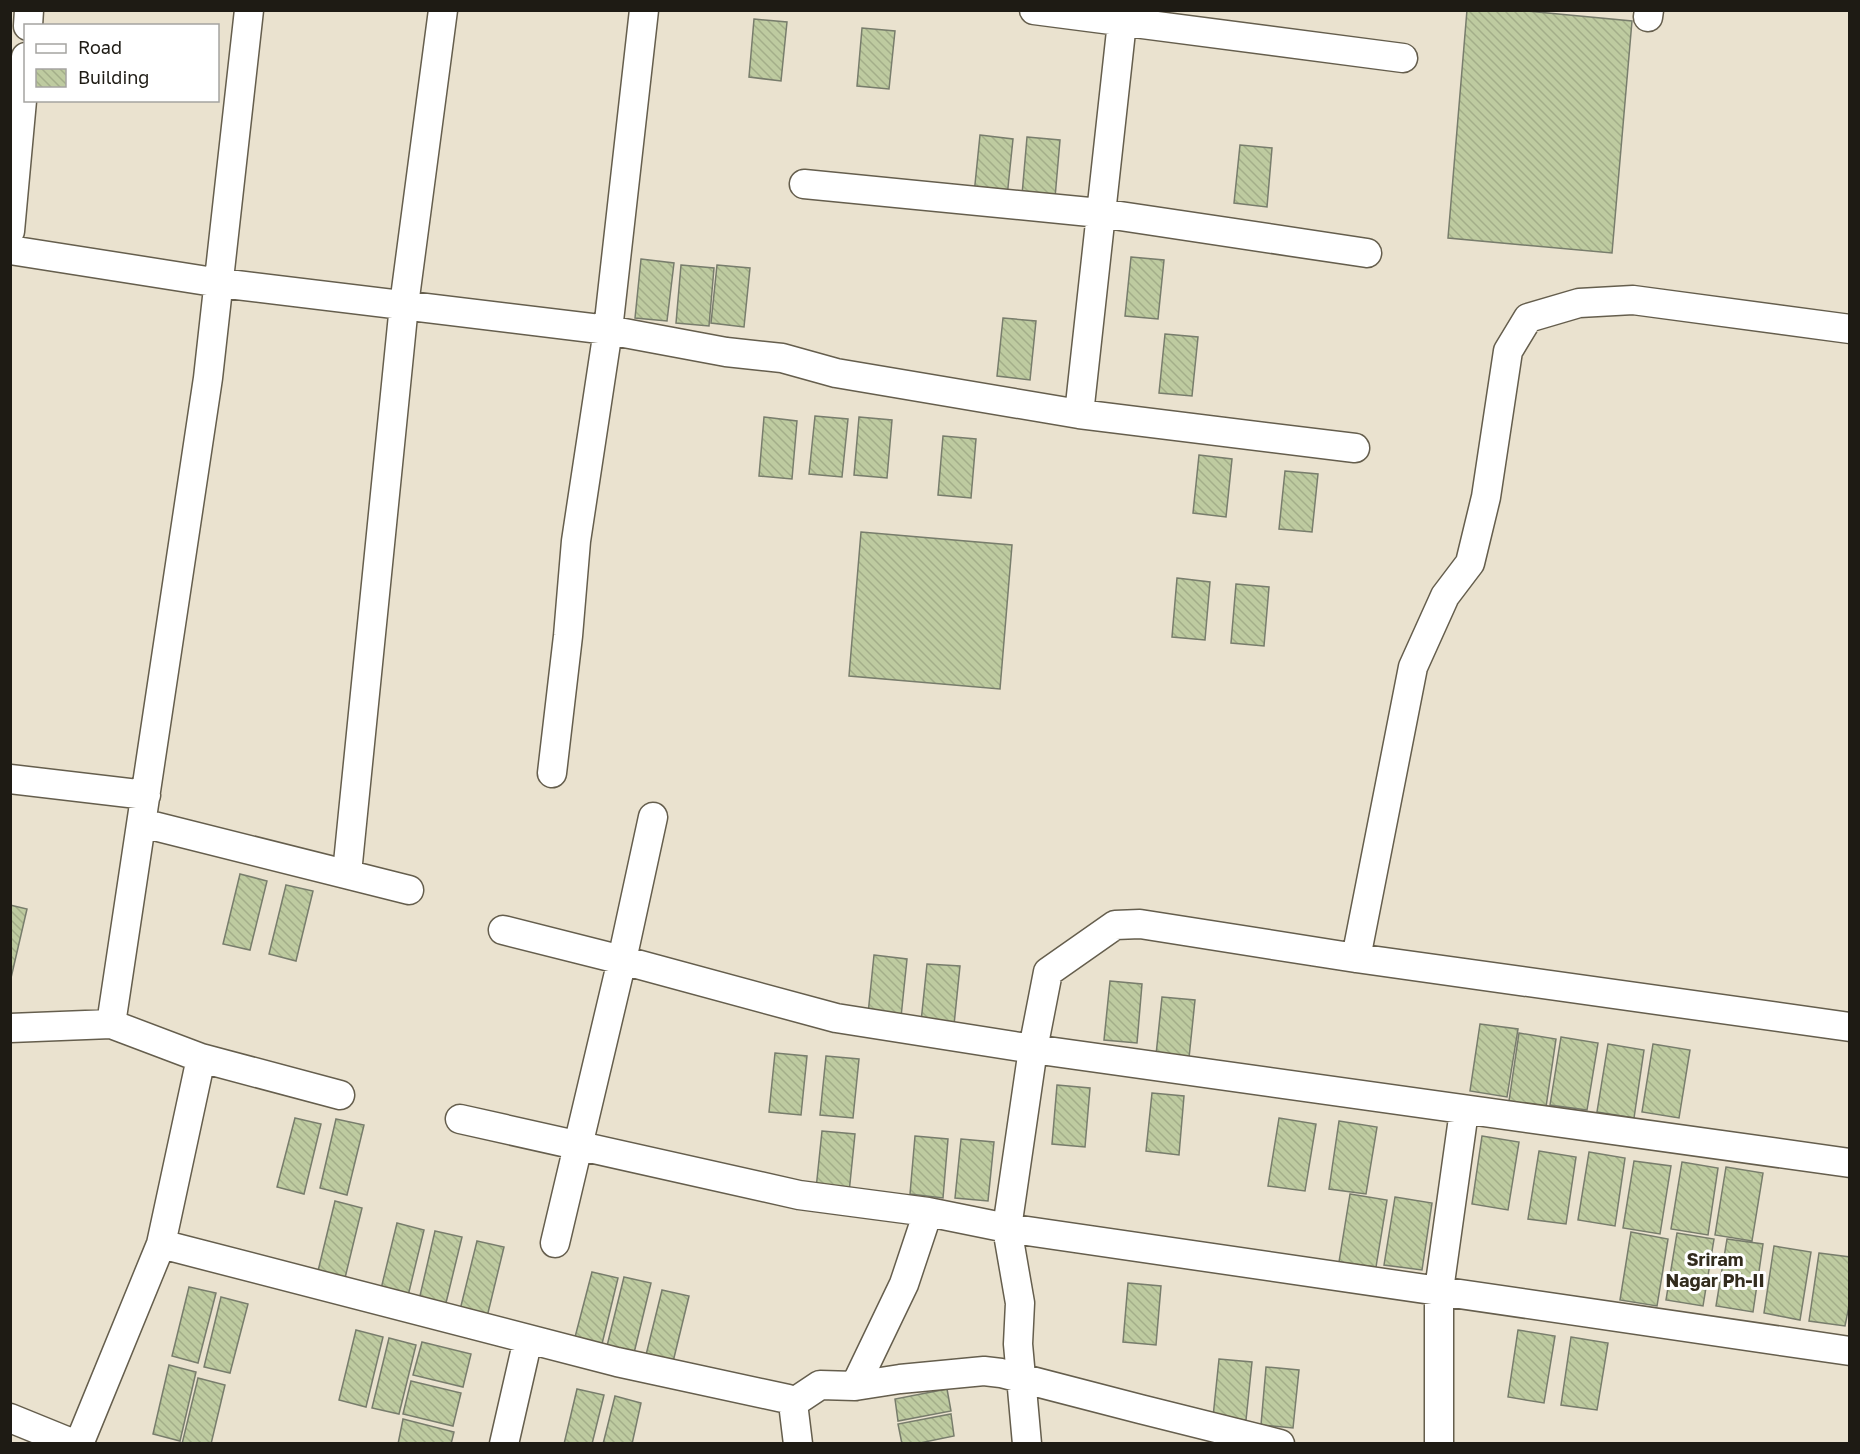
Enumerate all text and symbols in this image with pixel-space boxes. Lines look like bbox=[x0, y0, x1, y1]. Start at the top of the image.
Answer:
legend bbox=[24, 24, 219, 102]
text: Road bbox=[78, 36, 122, 58]
text: Building bbox=[78, 66, 149, 88]
district label: Sriram Nagar Ph-II bbox=[1665, 1248, 1765, 1291]

